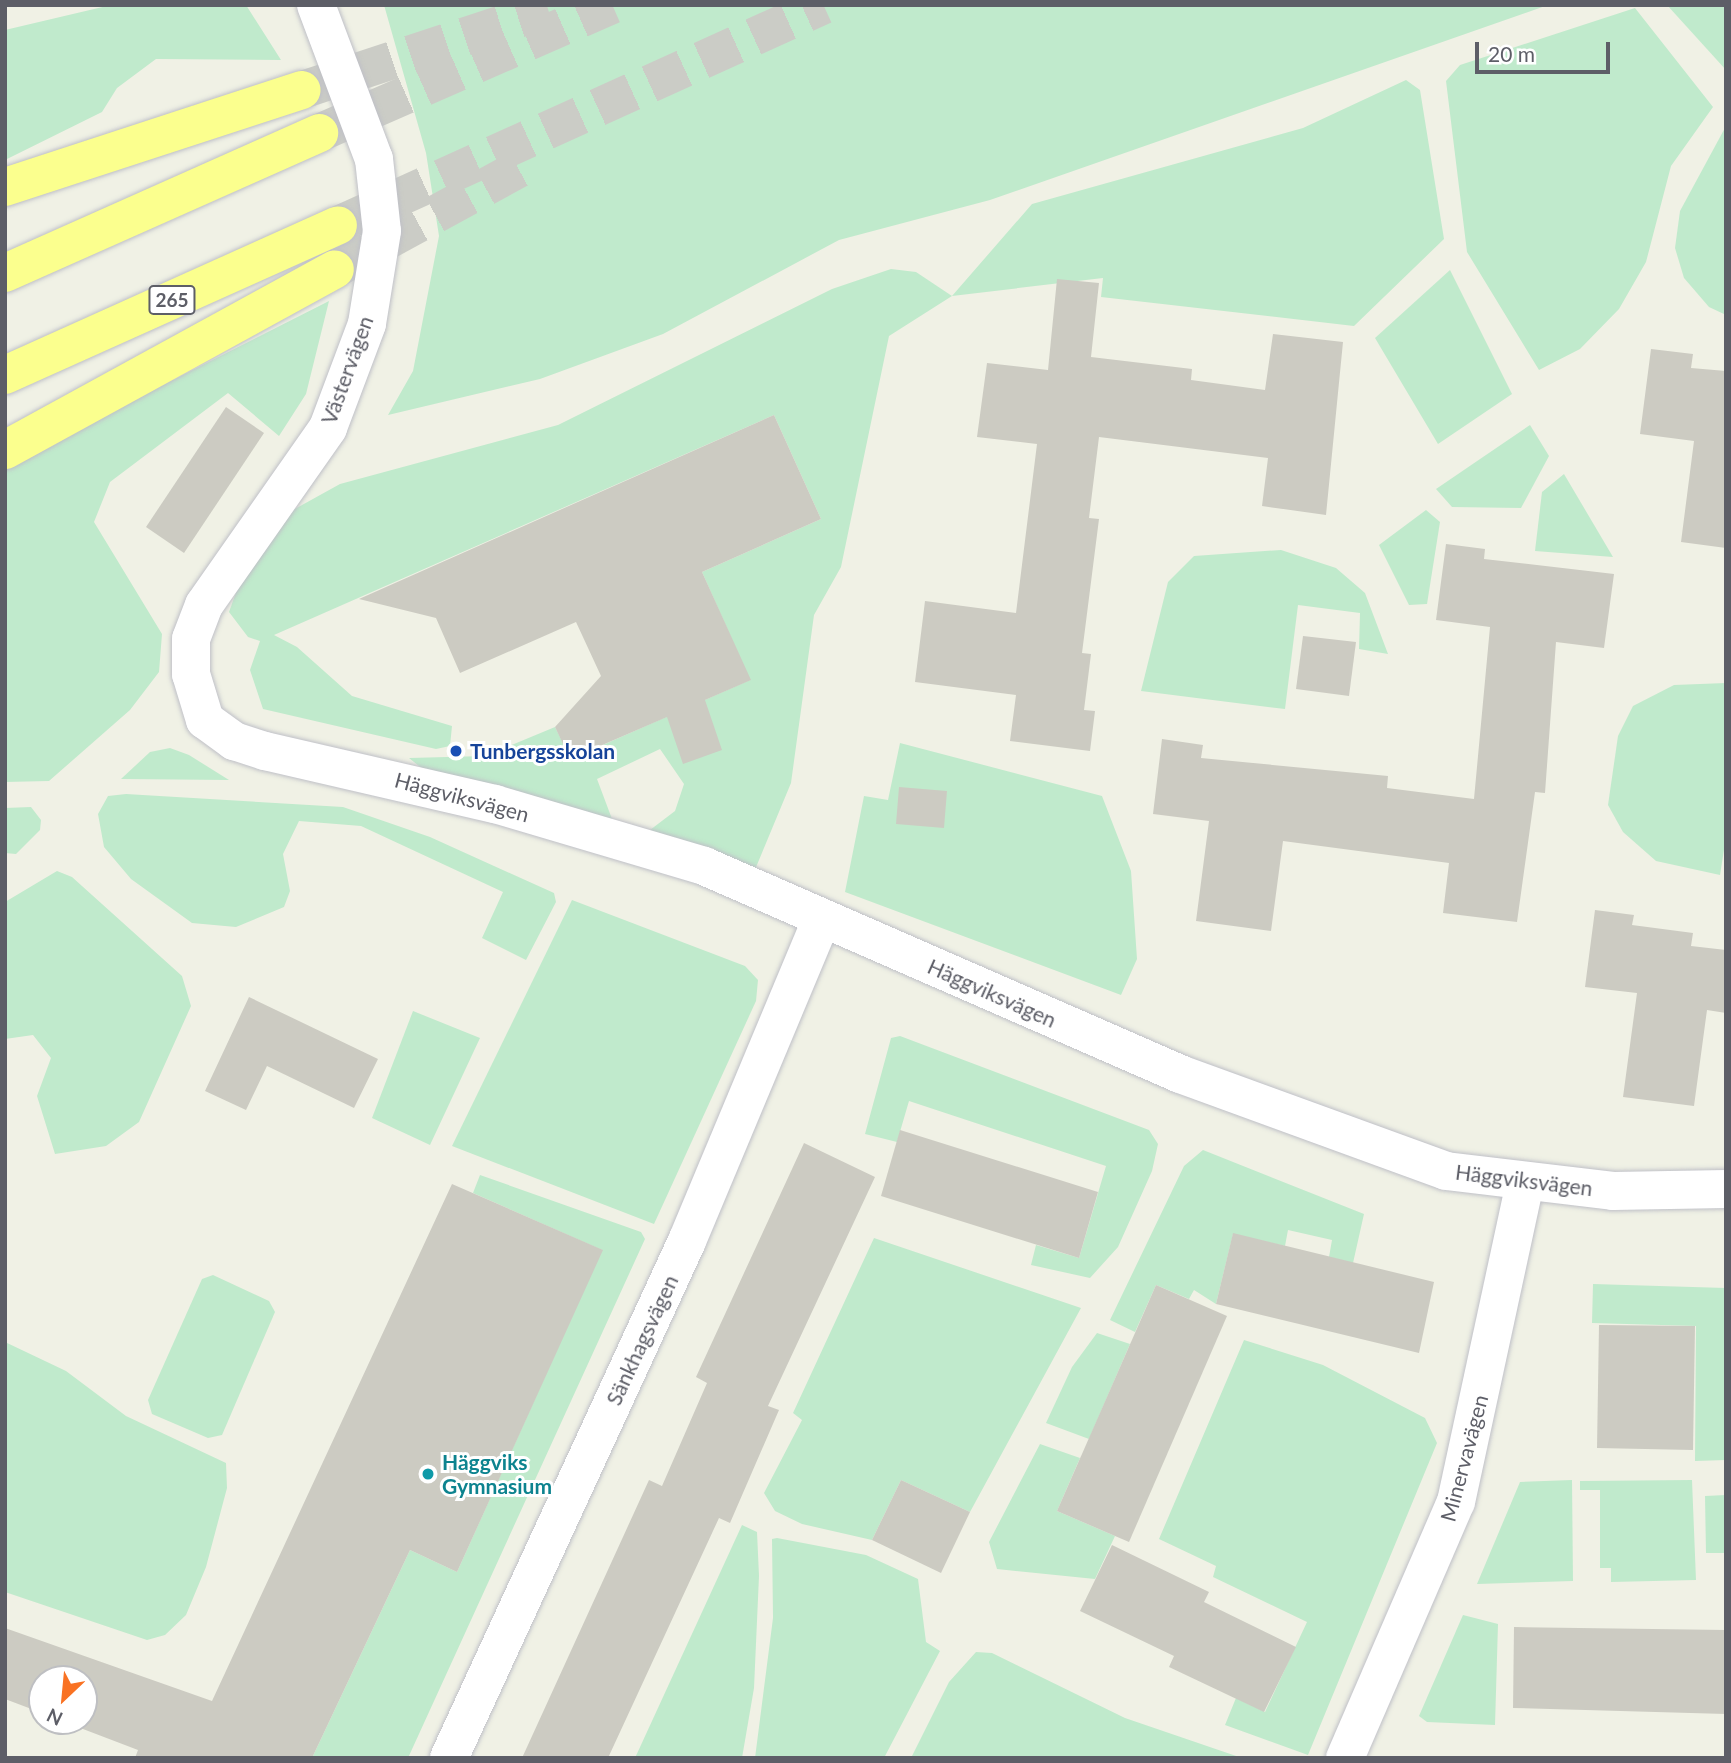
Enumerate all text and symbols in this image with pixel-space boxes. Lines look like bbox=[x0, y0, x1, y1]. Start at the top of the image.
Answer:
scale bar bbox=[1479, 28, 1614, 72]
text: 20 m bbox=[1488, 41, 1535, 66]
road number: 265 bbox=[148, 284, 196, 316]
street label: Västervägen bbox=[316, 313, 378, 427]
place label: Tunbergsskolan bbox=[470, 738, 615, 764]
marker: Tunbergsskolan bbox=[448, 743, 464, 759]
street label: Häggviksvägen bbox=[392, 767, 532, 827]
street label: Häggviksvägen bbox=[924, 953, 1060, 1033]
street label: Häggviksvägen bbox=[1454, 1159, 1594, 1201]
street label: Sänkhagsvägen bbox=[601, 1271, 683, 1409]
street label: Minervavägen bbox=[1435, 1392, 1493, 1524]
place label: Häggviks Gymnasium bbox=[442, 1449, 552, 1499]
marker: Häggviks Gymnasium bbox=[420, 1466, 436, 1482]
north arrow bbox=[28, 1665, 98, 1735]
text: N bbox=[43, 1704, 66, 1731]

